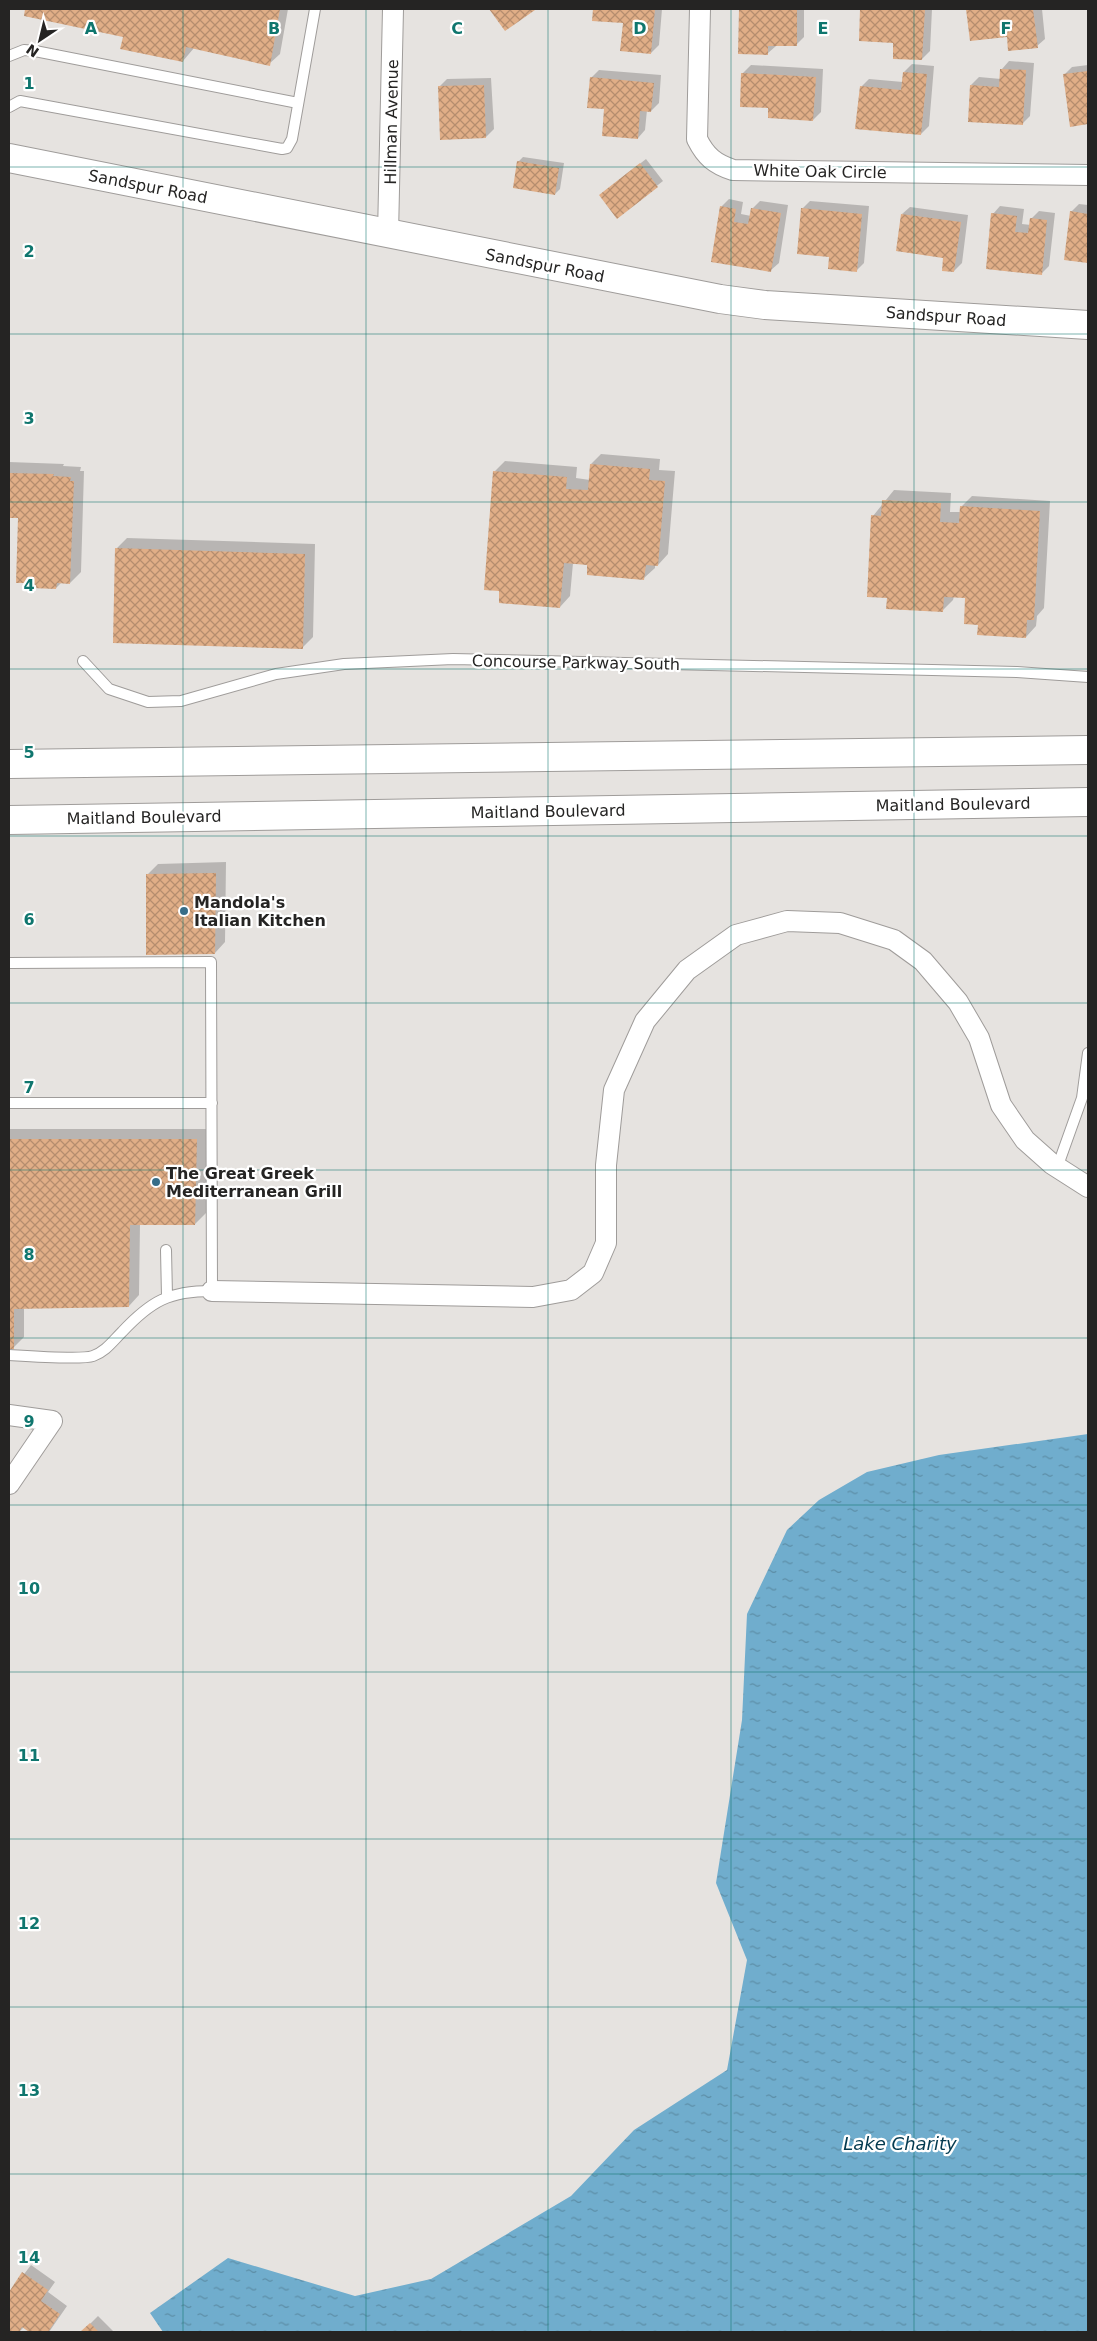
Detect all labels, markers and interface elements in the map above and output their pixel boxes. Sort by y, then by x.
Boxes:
north arrow [15,15,65,65]
text: A [85,19,98,38]
text: B [268,19,280,38]
text: C [451,19,463,38]
text: D [633,19,647,38]
text: E [818,19,828,38]
text: F [1001,19,1011,38]
text: N [23,41,42,61]
street label: Hillman Avenue [381,59,402,185]
text: 1 [23,74,35,93]
street label: White Oak Circle [753,161,887,182]
street label: Sandspur Road [87,166,209,207]
text: 2 [23,242,35,261]
street label: Sandspur Road [484,245,606,286]
street label: Sandspur Road [885,303,1007,330]
text: 3 [23,409,35,428]
text: 4 [23,576,35,595]
street label: Concourse Parkway South [472,651,680,674]
text: 5 [23,743,35,762]
street label: Maitland Boulevard [875,794,1031,815]
street label: Maitland Boulevard [470,801,626,822]
street label: Maitland Boulevard [66,807,222,828]
place label: Mandola's Italian Kitchen [194,893,326,930]
marker: Mandola's Italian Kitchen [178,905,190,917]
text: 6 [23,910,35,929]
text: 7 [23,1078,35,1097]
place label: The Great Greek Mediterranean Grill [166,1164,342,1201]
marker: The Great Greek Mediterranean Grill [150,1176,162,1188]
text: 8 [23,1245,35,1264]
text: 9 [23,1412,35,1431]
text: 10 [18,1579,40,1598]
text: 11 [18,1746,40,1765]
text: 12 [18,1914,40,1933]
text: 13 [18,2081,40,2100]
water label: Lake Charity [843,2133,957,2154]
text: 14 [18,2248,40,2267]

